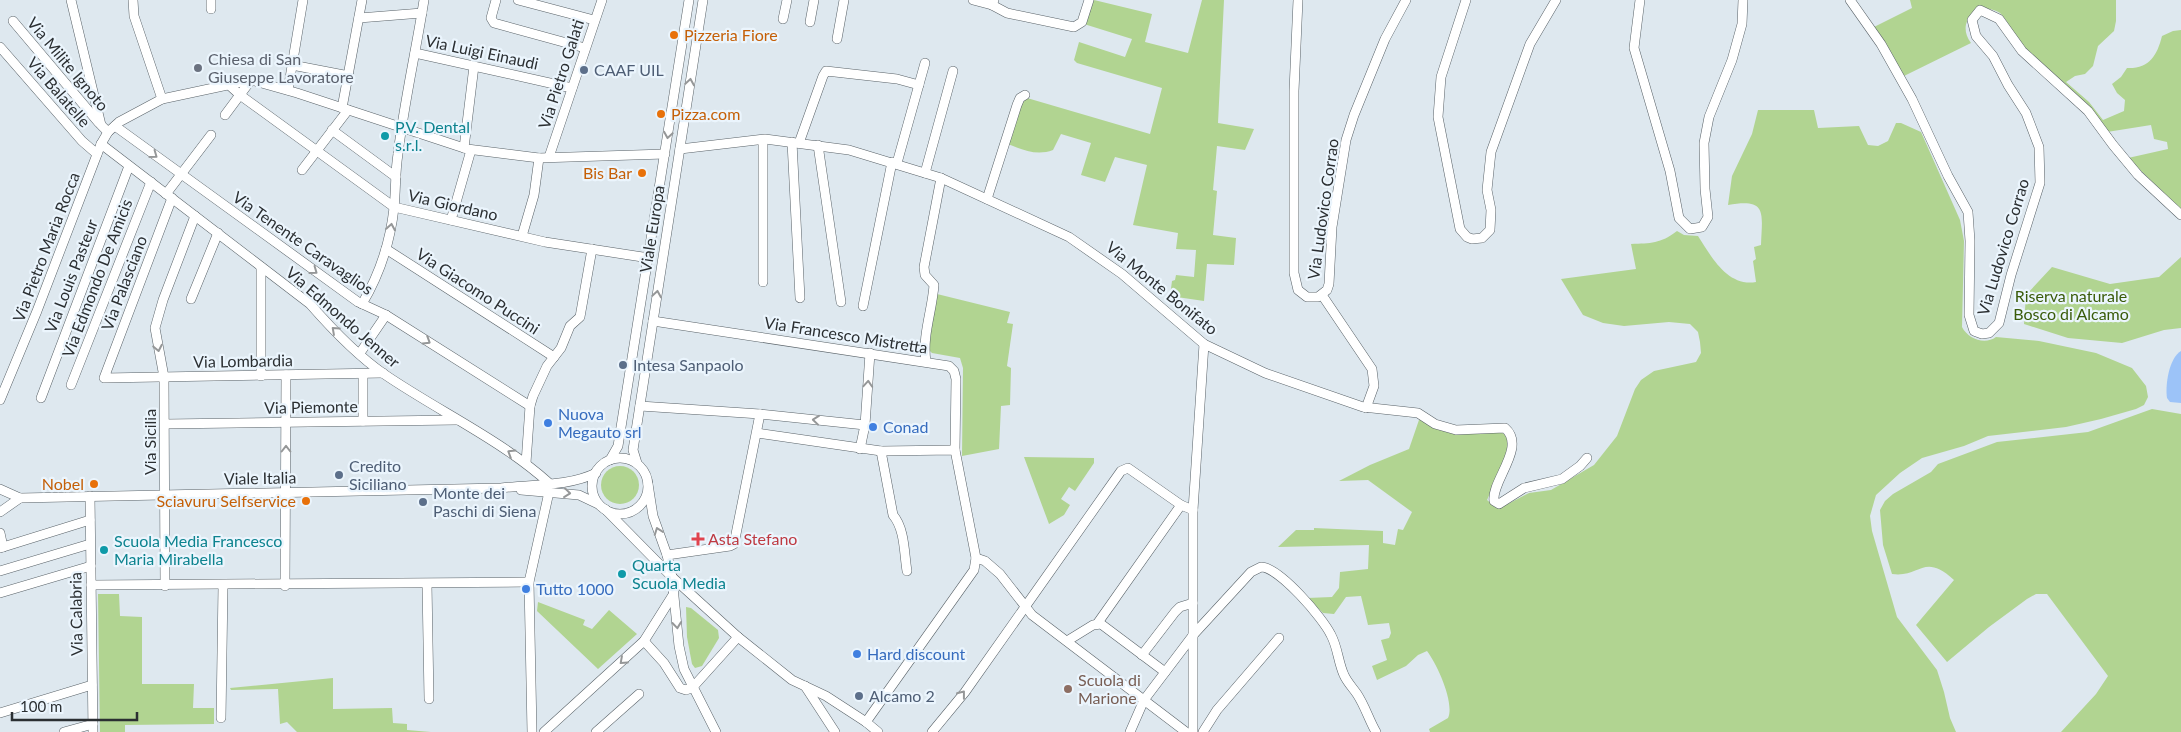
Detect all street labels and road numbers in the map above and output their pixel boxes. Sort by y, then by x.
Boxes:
street label: Via Milite Ignoto [24,13,113,114]
street label: Via Pietro Galati [534,17,587,131]
street label: Via Luigi Einaudi [424,30,540,73]
street label: Via Balatelle [24,53,95,131]
street label: Via Ludovico Corrao [1303,137,1342,281]
street label: Via Pietro Maria Rocca [8,169,83,324]
street label: Via Ludovico Corrao [1973,176,2032,318]
street label: Viale Europa [635,184,668,274]
street label: Via Giordano [406,185,500,224]
street label: Via Tenente Caravaglios [230,187,377,298]
street label: Via Edmondo De Amicis [58,196,136,360]
street label: Via Louis Pasteur [40,216,101,335]
street label: Via Palasciano [97,233,150,333]
street label: Via Monte Bonifato [1103,237,1222,338]
street label: Via Giacomo Puccini [413,244,544,338]
street label: Via Edmondo Jenner [283,262,404,371]
street label: Via Francesco Mistretta [763,312,929,357]
street label: Via Lombardia [193,350,293,371]
street label: Via Piemonte [264,396,358,417]
street label: Via Sicilia [140,409,159,475]
street label: Viale Italia [224,467,296,488]
street label: Via Calabria [65,572,86,656]

